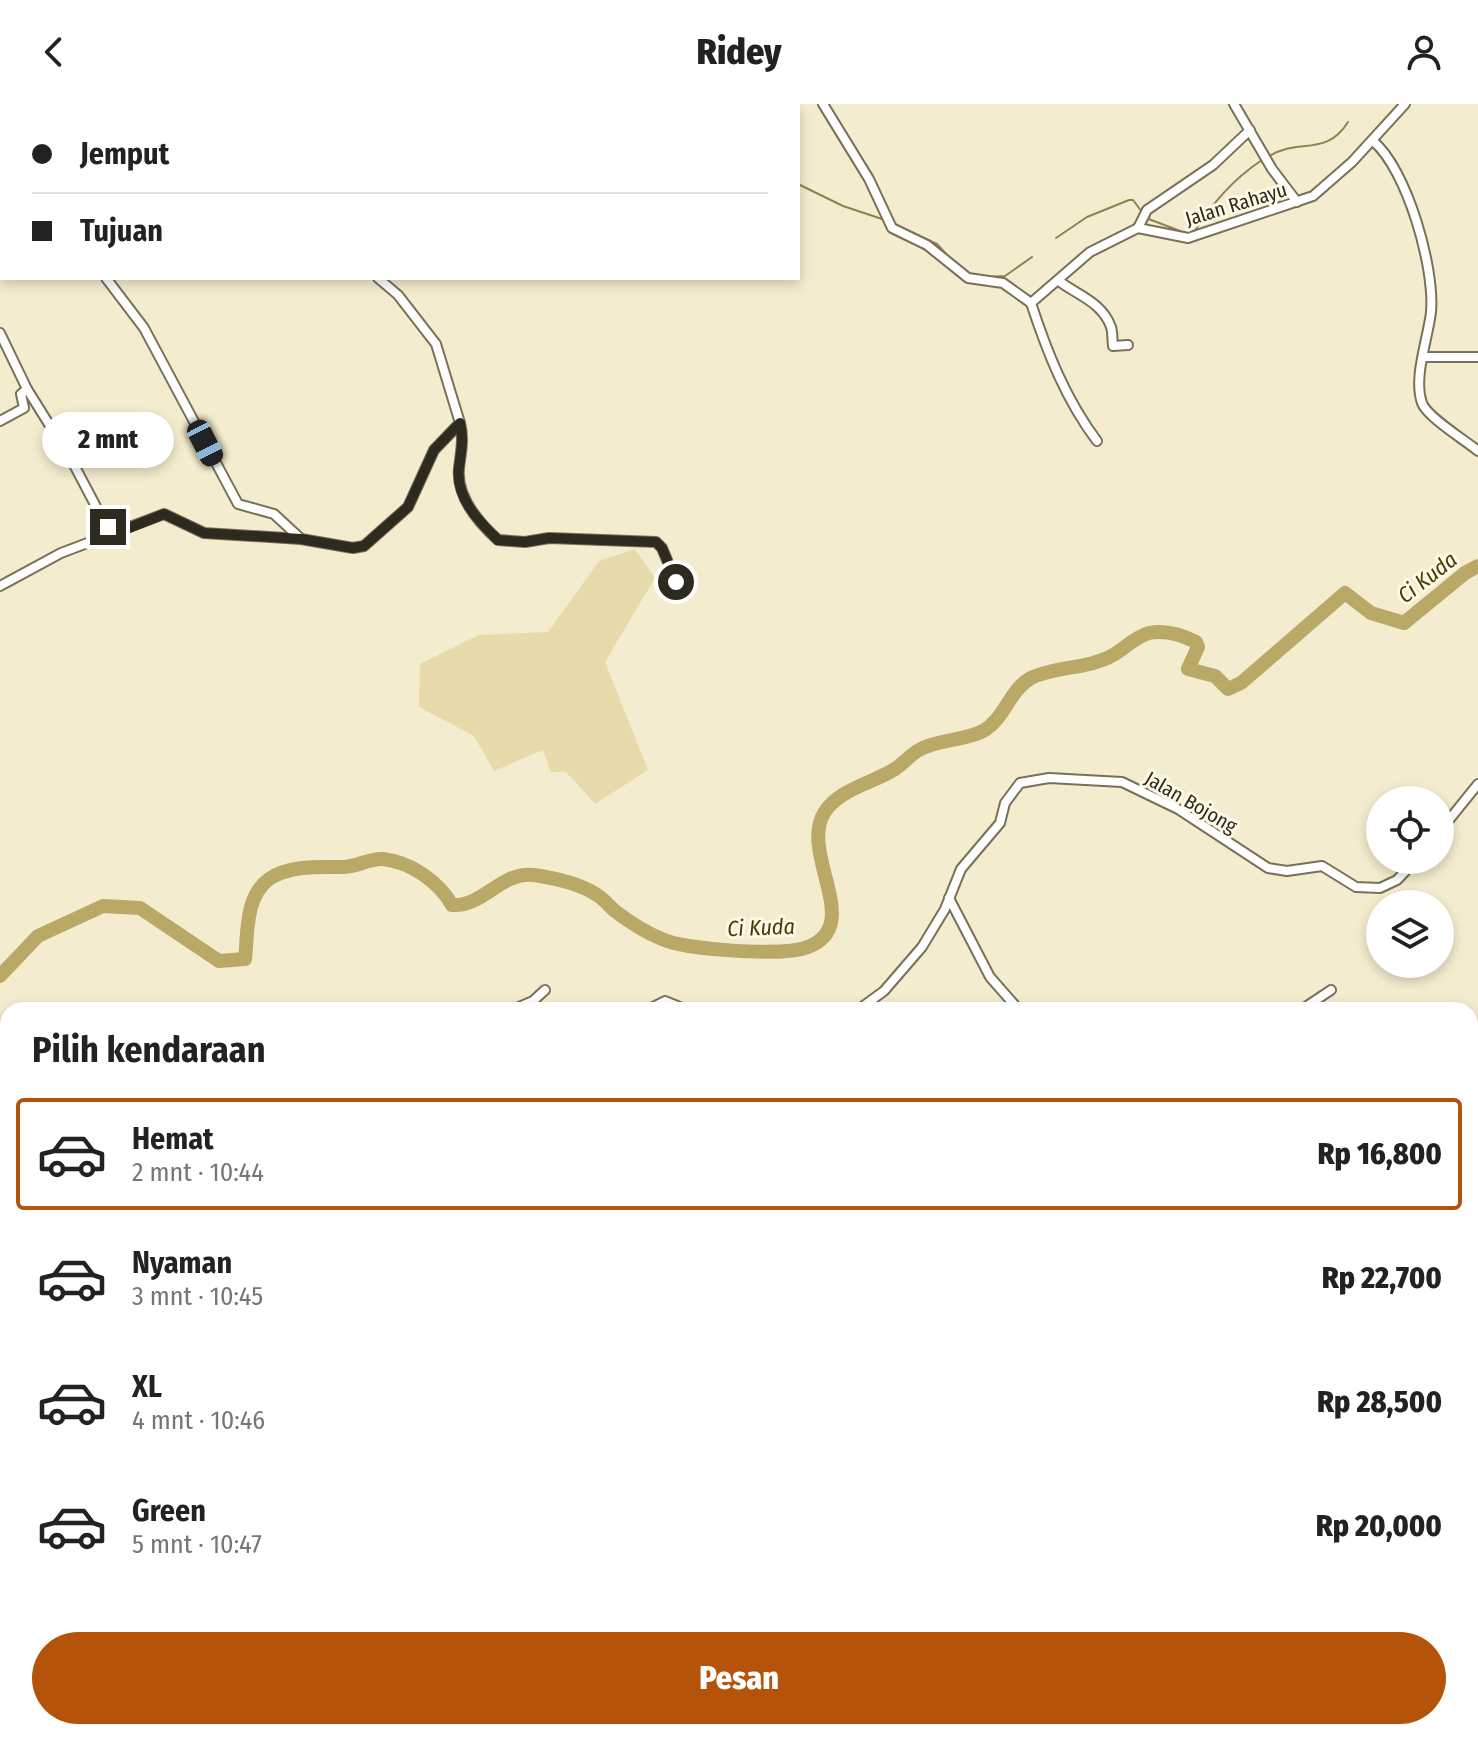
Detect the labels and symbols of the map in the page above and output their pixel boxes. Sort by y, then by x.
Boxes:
street label: Jalan Rahayu [1182,177,1290,231]
callout: 2 mnt [42,411,174,467]
car [183,416,227,470]
route end [90,509,126,545]
water label: Ci Kuda [1392,546,1462,609]
route start [658,564,694,600]
street label: Jalan Bojong [1141,766,1242,838]
water label: Ci Kuda [727,913,795,942]

